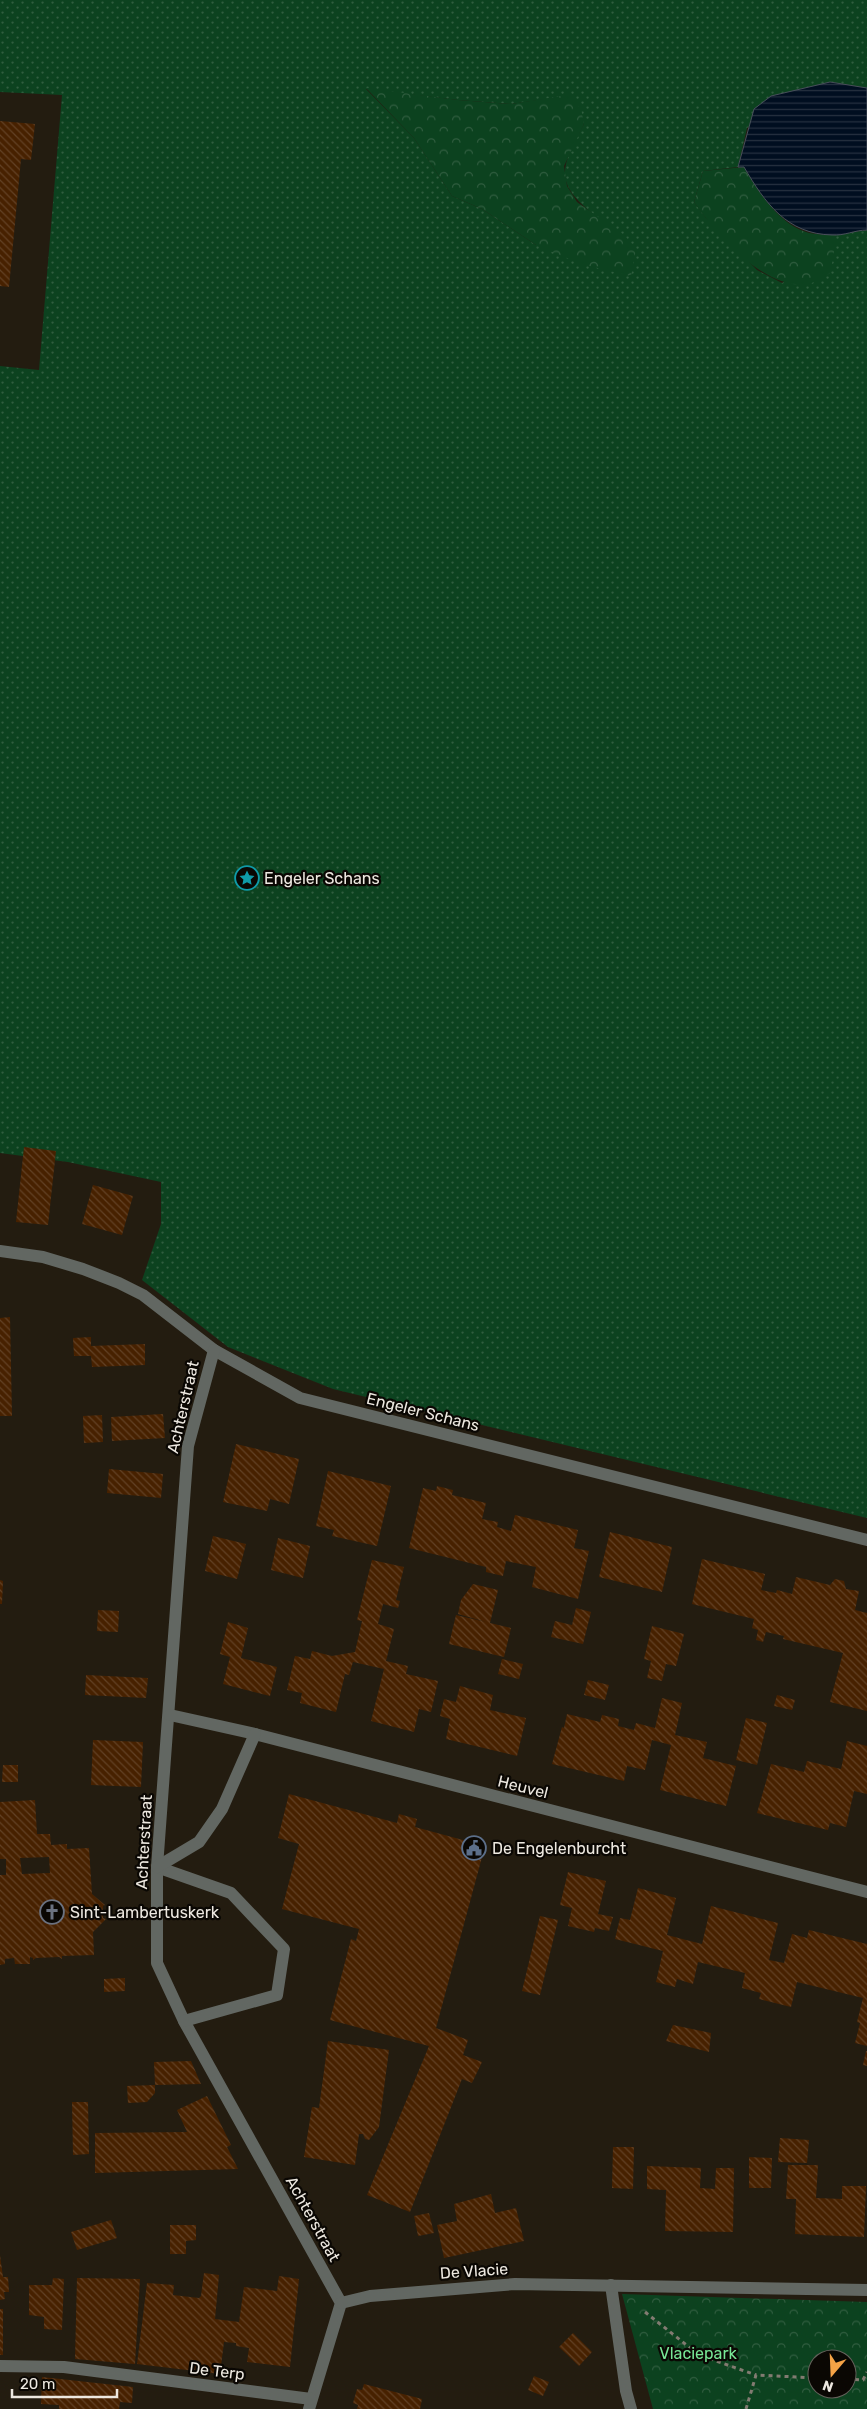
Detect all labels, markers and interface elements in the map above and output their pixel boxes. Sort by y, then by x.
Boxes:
place icon: Engeler Schans [234,865,260,891]
place label: Engeler Schans [264,869,380,888]
street label: Achterstraat [163,1359,203,1455]
street label: Engeler Schans [365,1389,481,1435]
street label: Heuvel [496,1772,550,1802]
street label: Achterstraat [132,1794,156,1890]
public building icon: De Engelenburcht [461,1835,487,1861]
place label: De Engelenburcht [492,1839,626,1858]
church icon: Sint-Lambertuskerk [39,1899,65,1925]
place label: Sint-Lambertuskerk [70,1903,220,1922]
street label: Achterstraat [282,2173,344,2265]
street label: De Vlacie [439,2259,509,2283]
park label: Vlaciepark [659,2344,738,2363]
north arrow [807,2349,857,2399]
street label: De Terp [188,2358,246,2384]
scale bar [12,2366,118,2398]
text: 20 m [20,2375,55,2393]
text: N [820,2376,835,2395]

